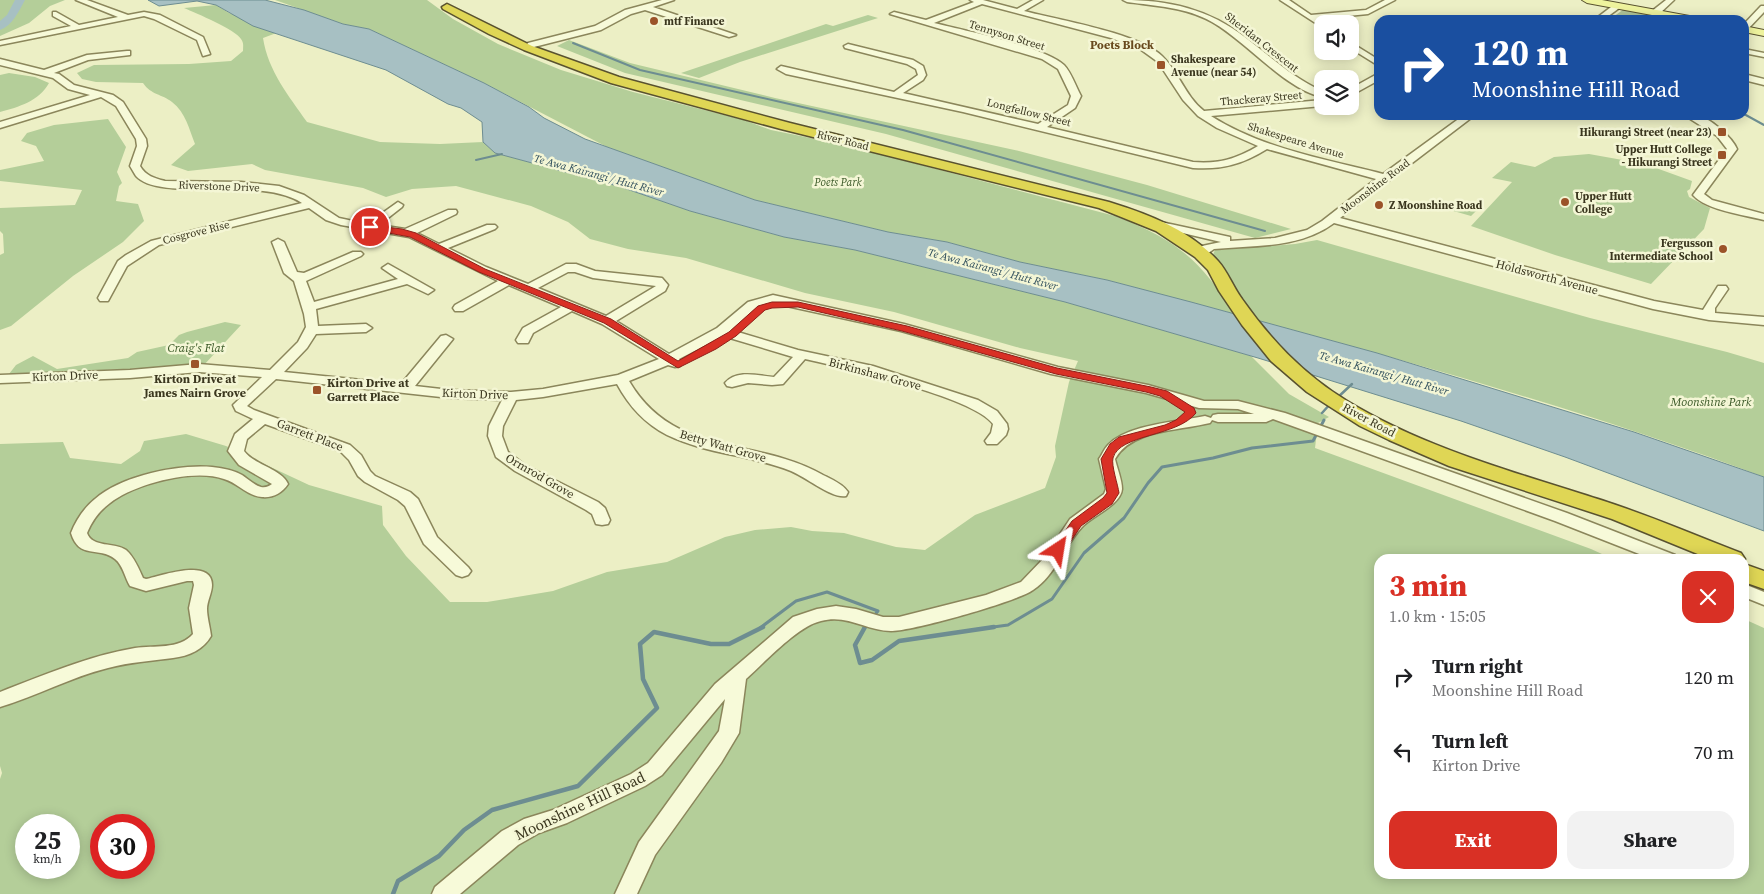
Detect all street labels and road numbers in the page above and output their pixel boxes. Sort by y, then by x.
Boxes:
street label: Sheridan Crescent [1222,9,1302,76]
street label: Tennyson Street [967,17,1047,54]
street label: Thackeray Street [1219,87,1303,110]
street label: Longfellow Street [985,95,1073,130]
street label: Shakespeare Avenue [1246,119,1346,162]
street label: River Road [815,127,871,154]
street label: Moonshine Road [1338,155,1413,217]
street label: Riverstone Drive [178,178,260,195]
street label: Cosgrove Rise [161,217,231,248]
street label: Holdsworth Avenue [1494,256,1600,298]
street label: Birkinshaw Grove [827,354,923,394]
street label: Kirton Drive [32,367,98,385]
street label: Kirton Drive [442,385,508,403]
street label: River Road [1340,399,1399,441]
street label: Garrett Place [275,415,345,455]
street label: Betty Watt Grove [678,426,768,466]
street label: Ormrod Grove [503,450,577,502]
street label: Moonshine Hill Road [511,766,649,845]

